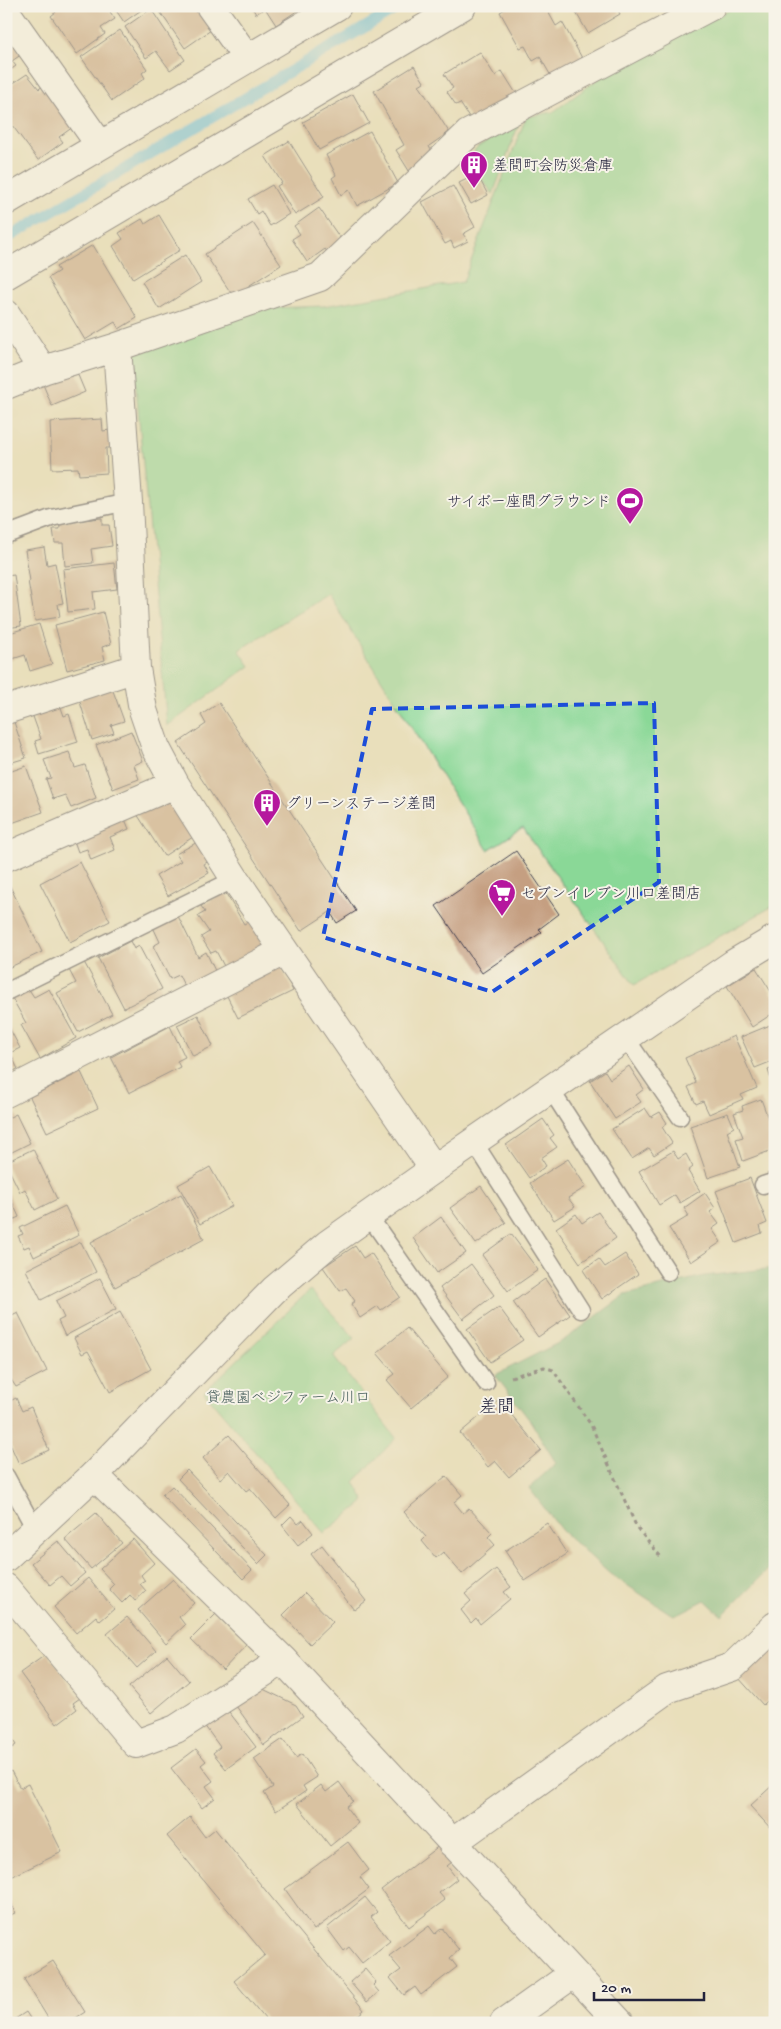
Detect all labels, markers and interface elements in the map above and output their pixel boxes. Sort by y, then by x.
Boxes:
building icon: 差間町会防災倉庫 [459,150,489,189]
place label: 差間町会防災倉庫 [493,157,613,176]
sports icon: サイボー座間グラウンド [615,486,645,525]
place label: サイボー座間グラウンド [447,493,611,512]
building icon: グリーンステージ差間 [252,788,282,827]
place label: グリーンステージ差間 [286,795,436,814]
supermarket icon: セブンイレブン川口差間店 [487,878,517,917]
place label: セブンイレブン川口差間店 [521,885,701,904]
park label: 貸農園ベジファーム川口 [206,1389,370,1408]
district label: 差間 [479,1397,515,1419]
scale bar [594,1969,704,2001]
text: 20 m [601,1980,631,1998]

